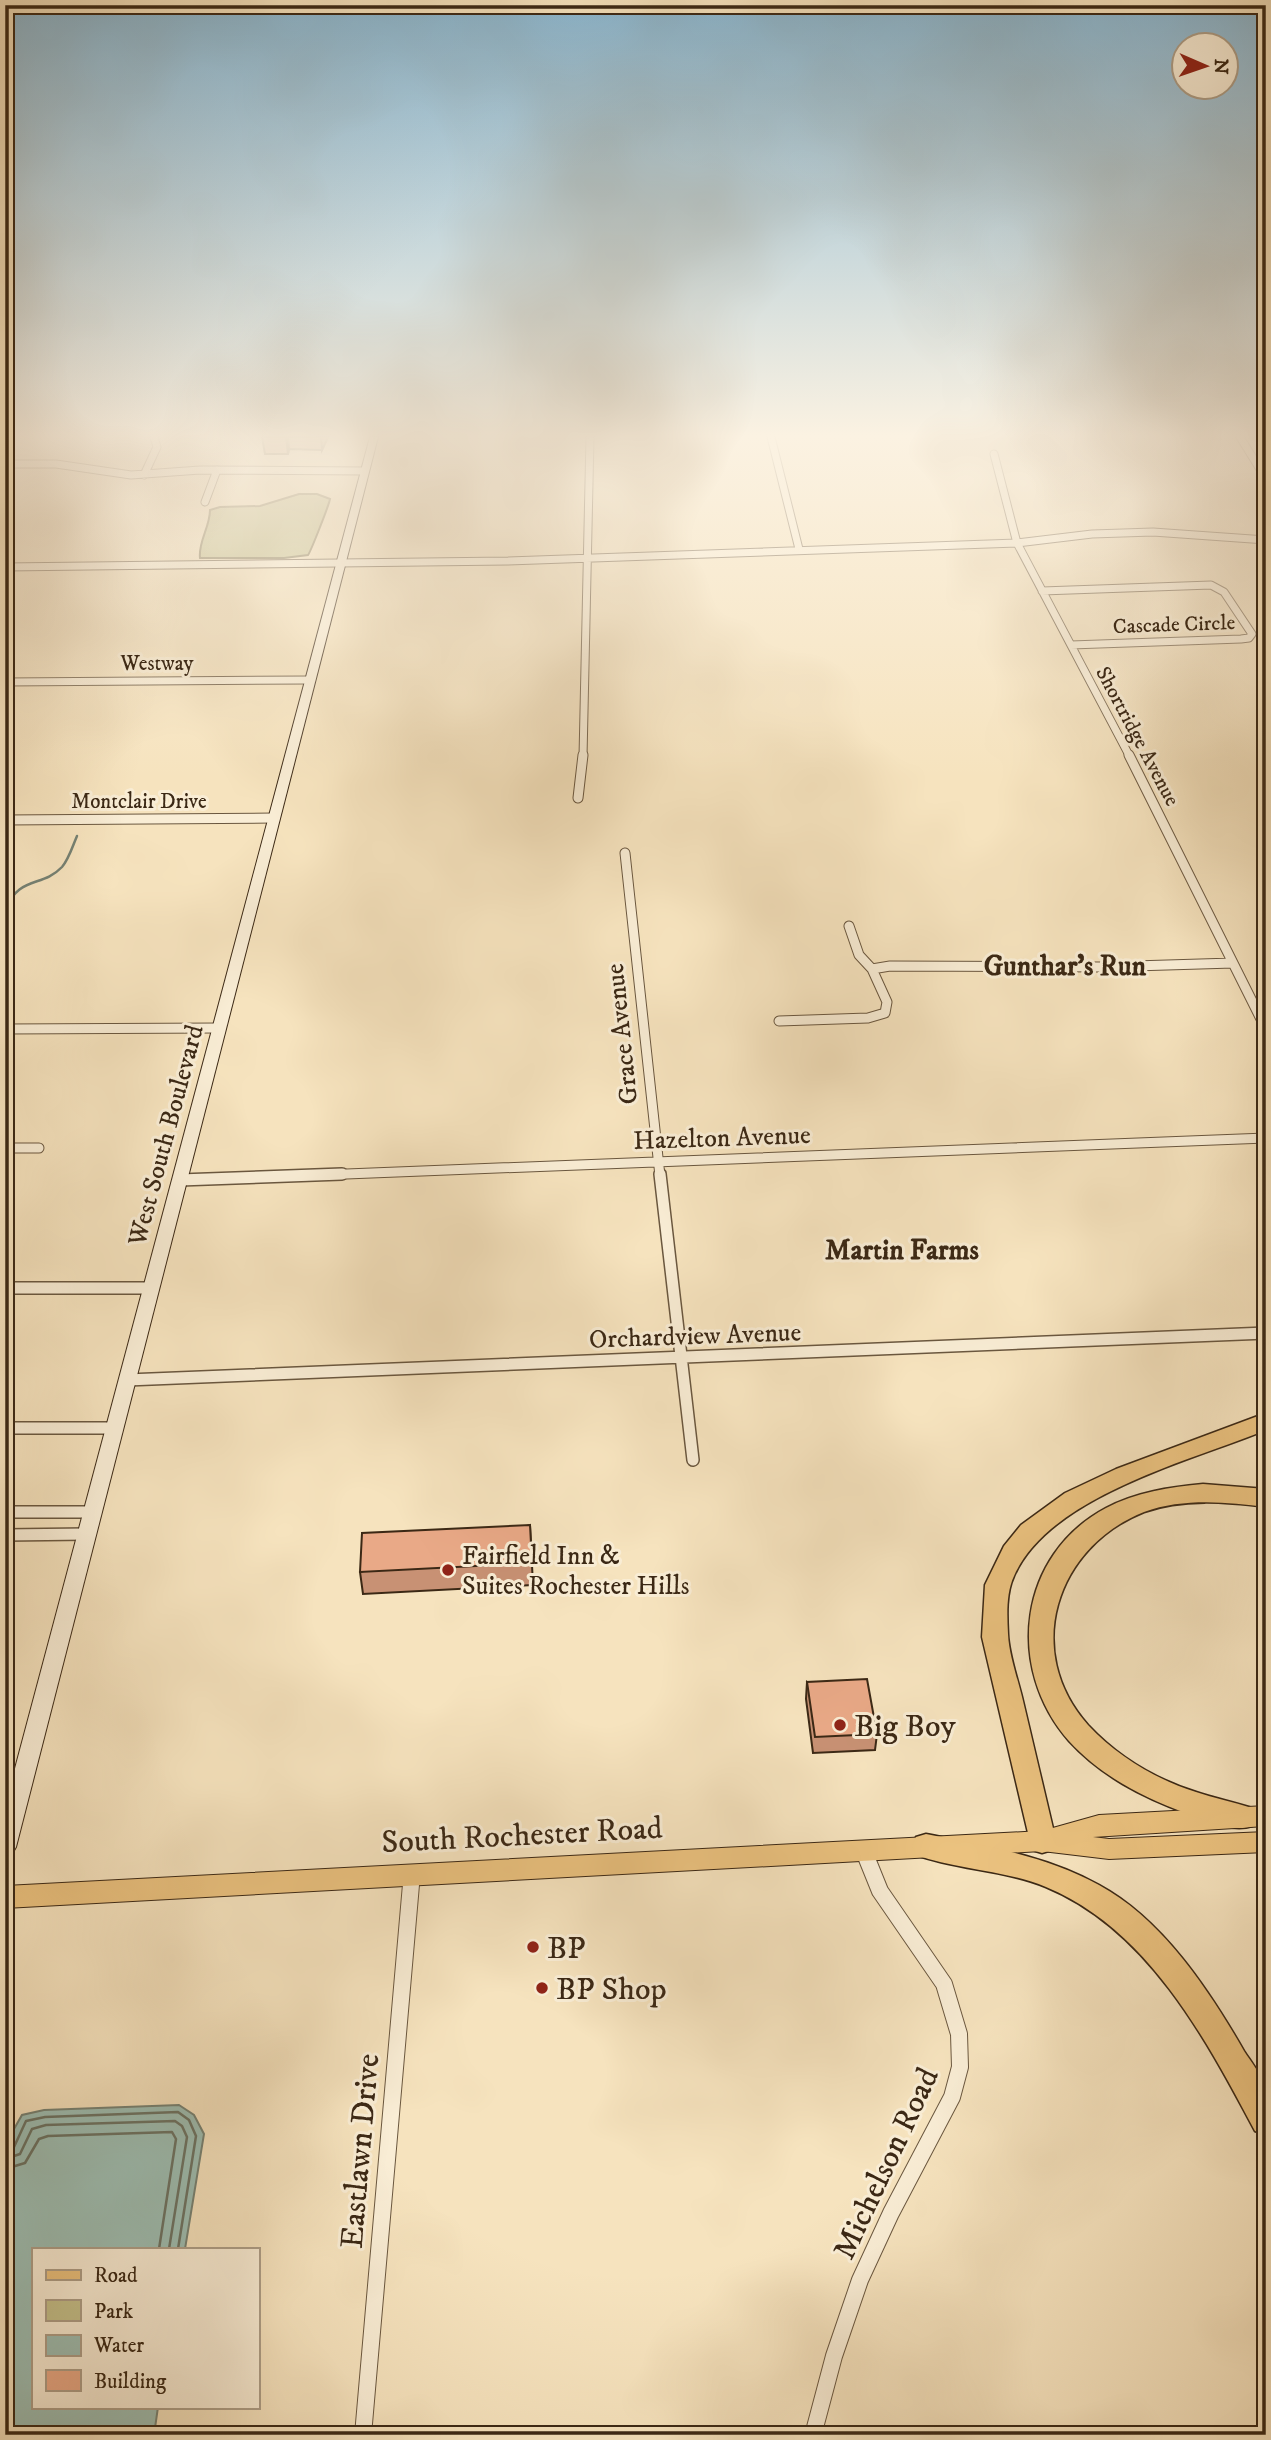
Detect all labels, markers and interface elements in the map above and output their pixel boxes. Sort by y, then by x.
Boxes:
north arrow [1170,32,1240,102]
text: N [1209,58,1232,75]
street label: Cascade Circle [1112,610,1236,640]
street label: Westway [120,651,194,677]
street label: Shortridge Avenue [1089,662,1185,811]
street label: Montclair Drive [71,789,207,815]
district label: Gunthar's Run [984,949,1147,984]
street label: Grace Avenue [599,962,646,1106]
street label: West South Boulevard [121,1021,212,1250]
street label: Hazelton Avenue [633,1119,811,1158]
district label: Martin Farms [825,1233,980,1268]
street label: Orchardview Avenue [588,1316,802,1357]
place label: Fairfield Inn & Suites Rochester Hills [462,1540,689,1603]
marker: Fairfield Inn & Suites Rochester Hills [440,1562,456,1578]
place label: Big Boy [854,1707,957,1747]
marker: Big Boy [832,1717,848,1733]
street label: South Rochester Road [381,1809,664,1863]
place label: BP [547,1929,586,1969]
marker: BP [525,1939,541,1955]
place label: BP Shop [556,1970,667,2010]
marker: BP Shop [534,1980,550,1996]
street label: Eastlawn Drive [333,2052,389,2250]
street label: Michelson Road [825,2062,949,2266]
legend [32,2248,259,2408]
text: Road [94,2263,138,2289]
text: Park [94,2299,134,2325]
text: Water [93,2333,144,2359]
text: Building [94,2369,167,2395]

